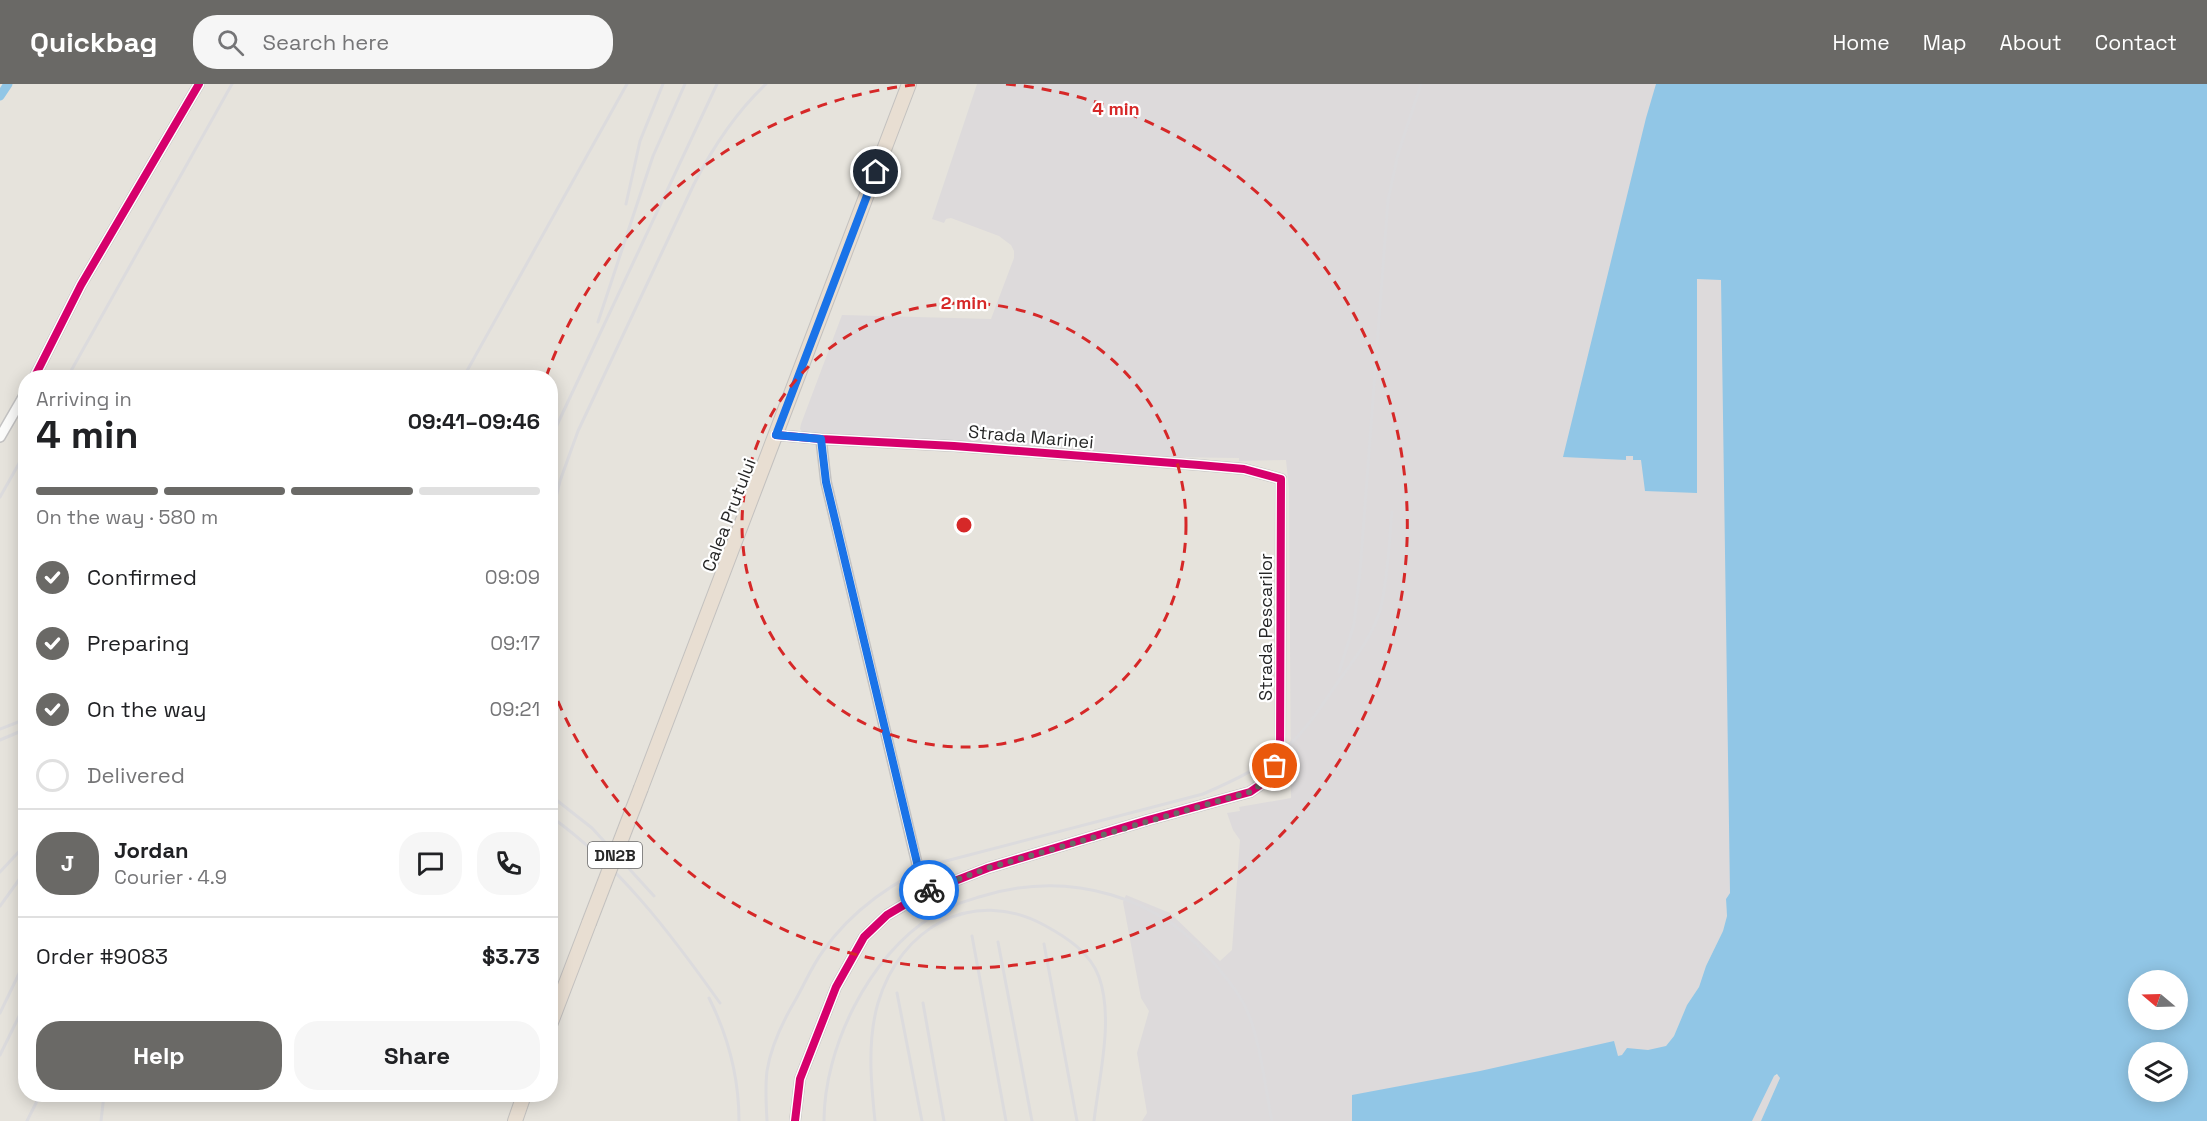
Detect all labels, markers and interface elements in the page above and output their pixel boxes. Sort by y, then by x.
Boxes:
search box [193,15,613,69]
text: Quickbag [30,24,157,60]
icon: search [214,26,247,59]
text: Search here [262,28,389,56]
text: Home [1832,29,1890,56]
text: Map [1923,29,1967,56]
text: About [2000,29,2062,56]
text: Contact [2095,29,2177,56]
text: 4 min [1092,97,1140,120]
pin [850,146,901,197]
icon: home [859,155,892,188]
text: 2 min [941,291,987,314]
text: Arriving in [36,386,132,412]
text: 09:41–09:46 [408,407,540,435]
text: 4 min [36,410,138,459]
street label: Strada Marinei [967,420,1095,453]
street label: Calea Prutului [696,455,761,575]
text: On the way · 580 m [36,504,218,530]
centre of rings [954,515,974,535]
street label: Strada Pescarilor [1254,553,1277,701]
icon: check [36,561,69,594]
text: Confirmed [87,563,197,591]
text: 09:09 [485,564,540,590]
icon: check [36,627,69,660]
text: Preparing [87,629,189,657]
text: 09:17 [490,630,540,656]
icon: check [36,693,69,726]
text: On the way [87,695,206,723]
text: 09:21 [489,696,540,722]
pin [1249,740,1300,791]
icon: bag [1258,749,1291,782]
text: Delivered [87,761,185,789]
button: chat [399,832,462,895]
button: phone [477,832,540,895]
text: Jordan [114,836,189,864]
road number: DN2B [588,842,642,868]
text: J [61,849,74,877]
courier [899,860,959,920]
text: Courier · 4.9 [114,864,227,890]
icon: bike [913,874,946,907]
text: Order #9083 [36,942,168,970]
text: $3.73 [482,942,540,970]
north arrow [2128,970,2188,1030]
map controls [2128,970,2188,1102]
button: Help [36,1021,282,1090]
button: Share [294,1021,540,1090]
button: layers [2128,1042,2188,1102]

